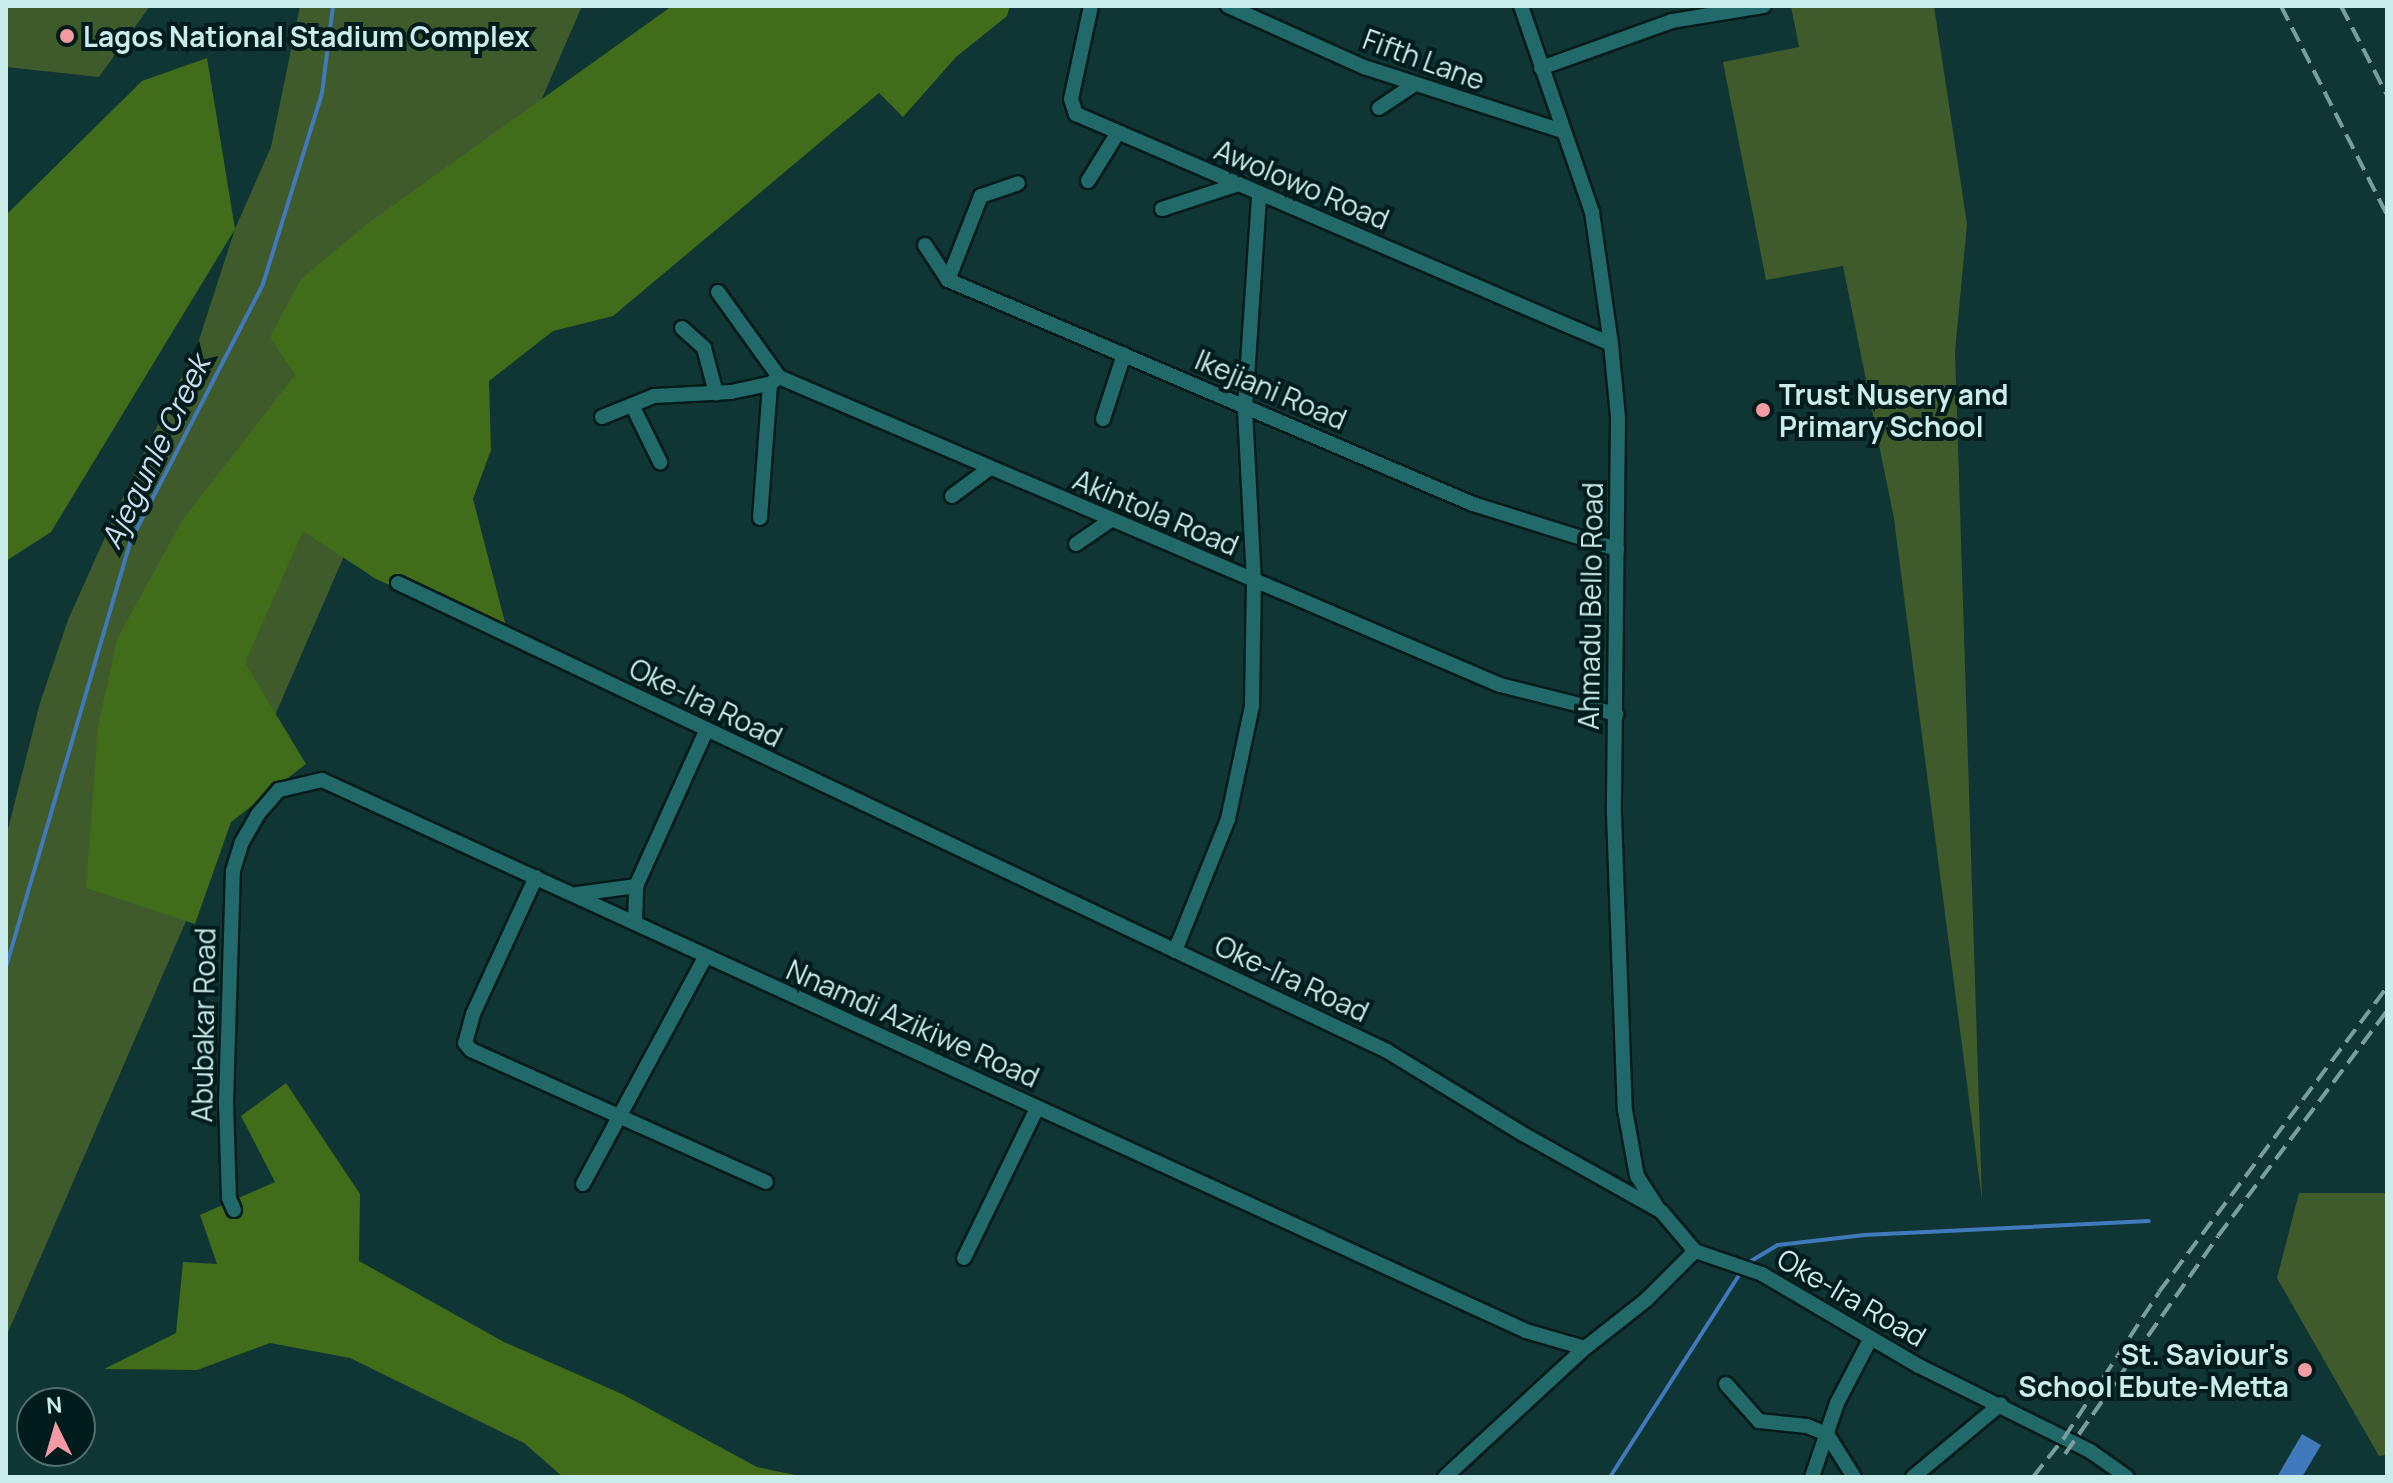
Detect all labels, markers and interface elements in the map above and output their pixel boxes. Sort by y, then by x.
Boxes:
place label: Lagos National Stadium Complex [83,19,530,53]
street label: Fifth Lane [1359,22,1489,96]
marker: Lagos National Stadium Complex [58,27,76,45]
street label: Awolowo Road [1210,132,1394,236]
street label: Ikejiani Road [1190,342,1352,436]
water label: Ajegunle Creek [93,350,217,554]
place label: Trust Nusery and Primary School [1779,377,2008,443]
marker: Trust Nusery and Primary School [1754,401,1772,419]
street label: Akintola Road [1068,462,1244,562]
street label: Ahmadu Bello Road [1571,482,1609,730]
street label: Oke-Ira Road [624,651,788,753]
street label: Abubakar Road [185,927,221,1123]
street label: Oke-Ira Road [1210,928,1374,1028]
street label: Nnamdi Azikiwe Road [782,952,1044,1094]
street label: Oke-Ira Road [1772,1241,1932,1353]
place label: St. Saviour's School Ebute-Metta [2018,1337,2289,1403]
marker: St. Saviour's School Ebute-Metta [2296,1361,2314,1379]
north arrow [16,1387,96,1467]
text: N [45,1389,63,1421]

